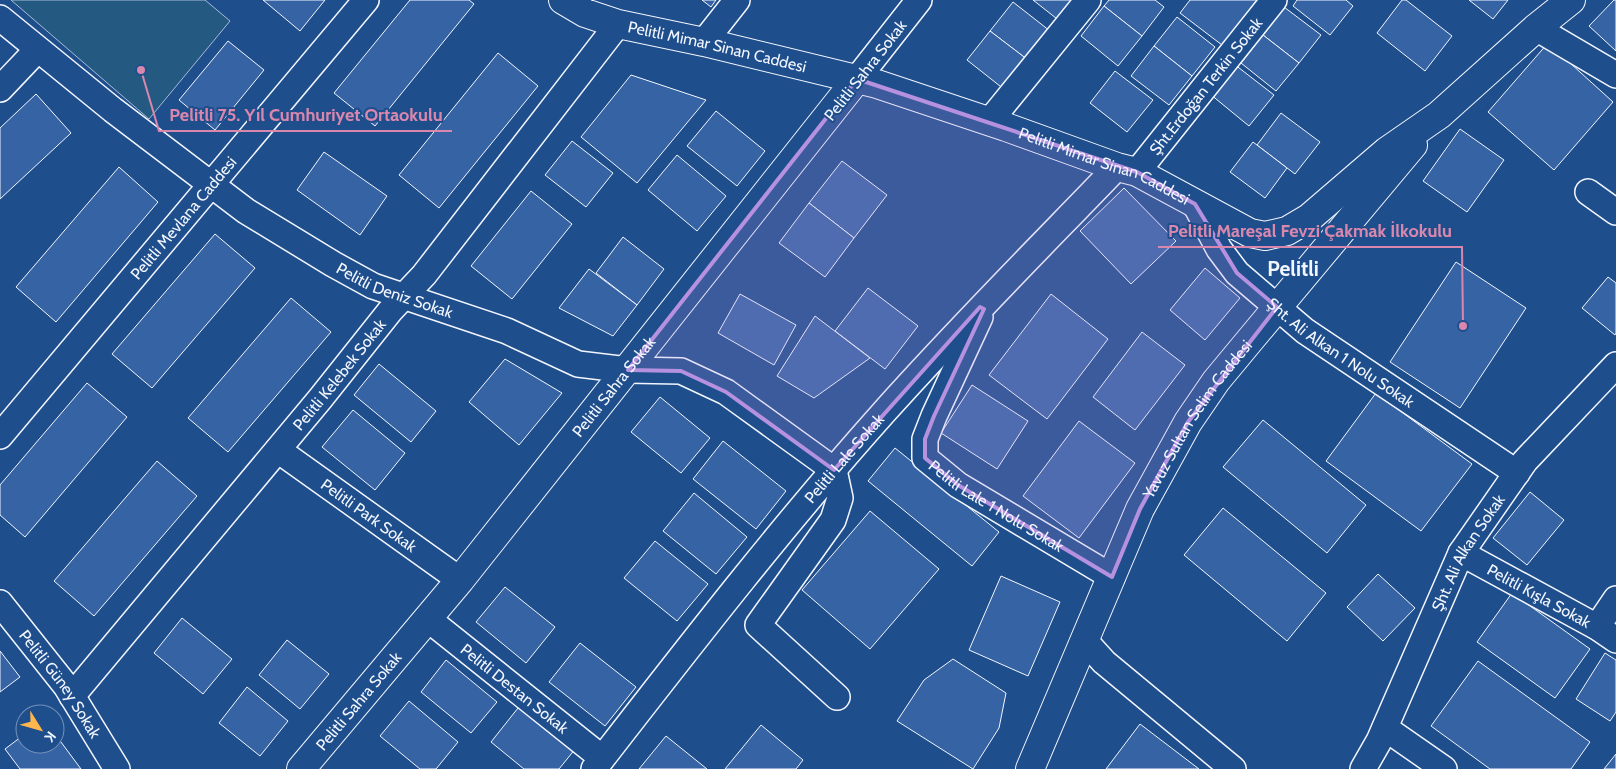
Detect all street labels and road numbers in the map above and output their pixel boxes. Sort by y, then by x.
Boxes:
street label: Şht.Erdoğan Terkin Sokak [1146,13,1267,159]
street label: Pelitli Sahra Sokak [820,16,911,124]
street label: Pelitli Mimar Sinan Caddesi [626,17,808,77]
street label: Pelitli Mimar Sinan Caddesi [1016,123,1193,209]
street label: Pelitli Mevlana Caddesi [127,153,241,283]
street label: Pelitli Deniz Sokak [333,259,456,322]
street label: Şht. Ali Alkan 1 Nolu Sokak [1263,294,1419,412]
street label: Pelitli Kelebek Sokak [289,315,390,434]
street label: Pelitli Sahra Sokak [568,332,660,441]
street label: Yavuz Sultan Selim Caddesi [1138,336,1256,503]
street label: Pelitli Lale Sokak [801,409,889,507]
street label: Pelitli Lale 1 Nolu Sokak [925,456,1068,556]
street label: Pelitli Park Sokak [317,475,421,557]
street label: Şht. Ali Alkan Sokak [1428,490,1509,614]
street label: Pelitli Kışla Sokak [1484,560,1595,632]
street label: Pelitli Güney Sokak [15,626,105,742]
street label: Pelitli Destan Sokak [457,640,573,738]
street label: Pelitli Sahra Sokak [312,648,406,754]

